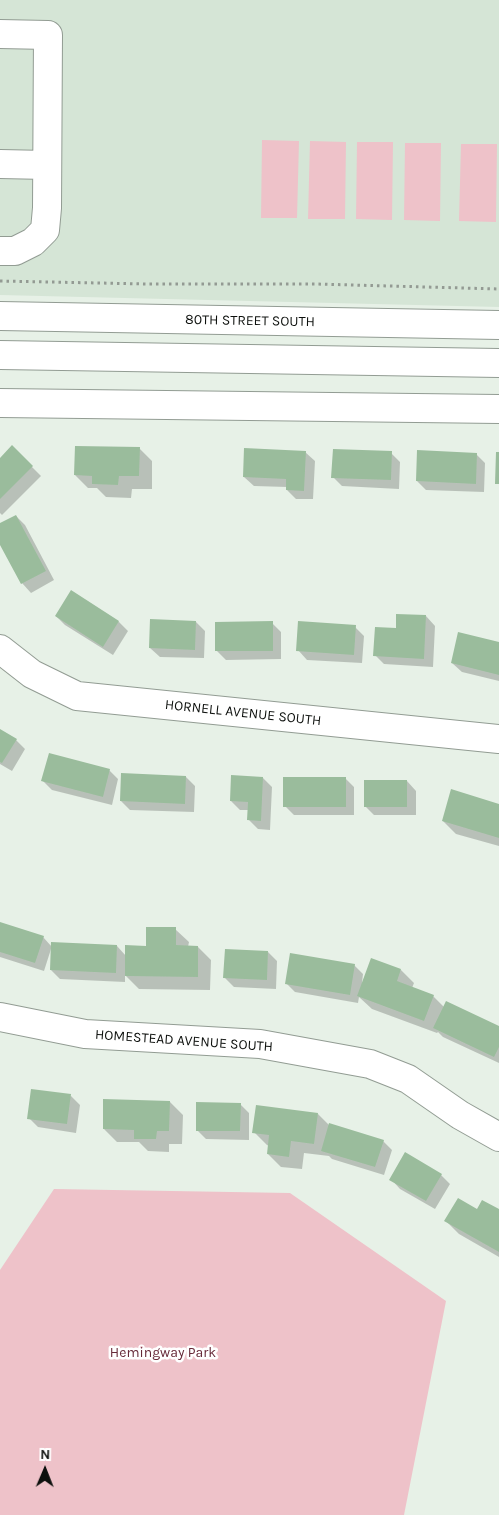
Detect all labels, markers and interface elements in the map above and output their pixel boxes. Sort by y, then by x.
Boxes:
street label: 80TH STREET SOUTH [185,311,315,331]
street label: HORNELL AVENUE SOUTH [164,696,322,730]
street label: HOMESTEAD AVENUE SOUTH [94,1026,274,1056]
park label: Hemingway Park [110,1345,216,1361]
north arrow [20,1445,70,1495]
text: N [40,1446,50,1463]

